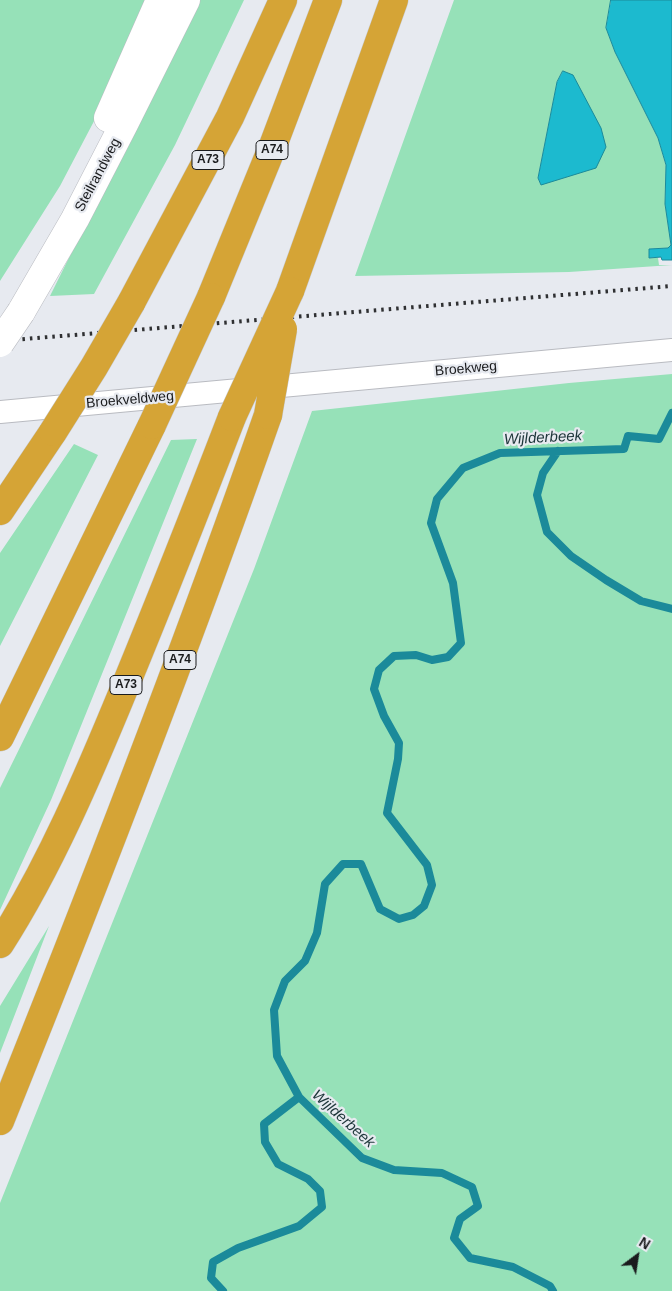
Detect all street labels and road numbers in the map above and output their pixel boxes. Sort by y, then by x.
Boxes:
street label: Steilrandweg [72,135,124,215]
road number: A74 [256,140,288,160]
road number: A73 [192,150,224,170]
street label: Broekweg [434,358,498,380]
street label: Broekveldweg [85,388,175,412]
road number: A74 [164,650,196,670]
road number: A73 [110,676,142,694]

